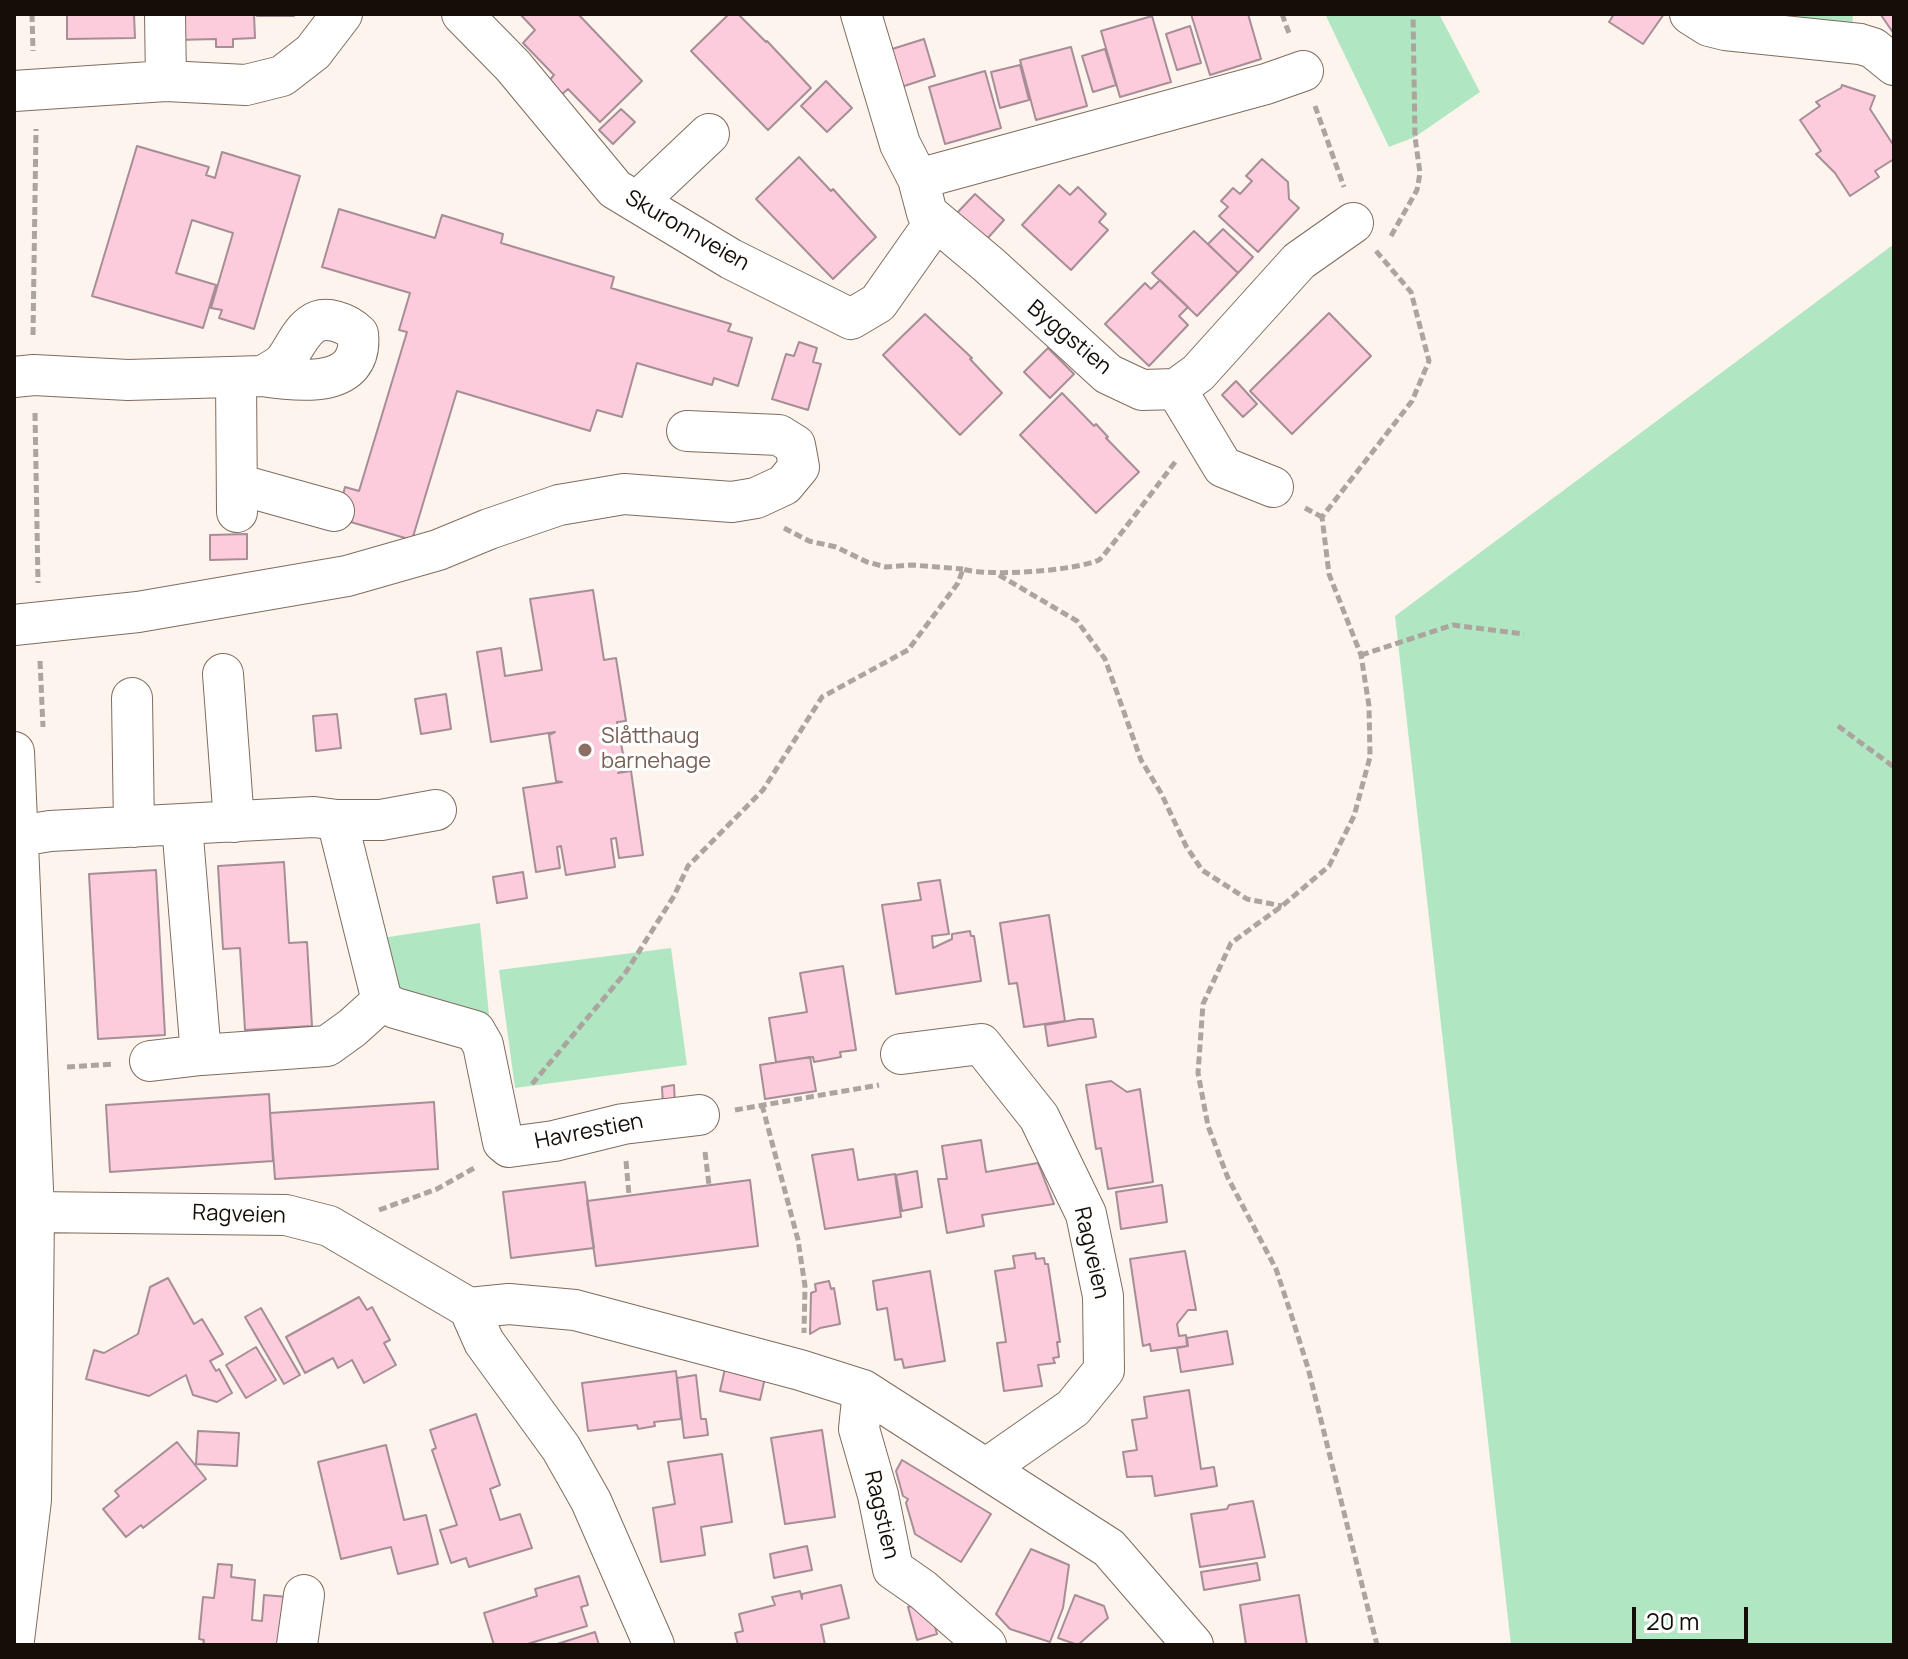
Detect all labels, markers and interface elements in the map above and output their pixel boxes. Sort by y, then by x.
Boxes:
street label: Skuronnveien [620,185,754,277]
street label: Byggstien [1021,295,1117,381]
place label: Slåtthaug barnehage [601,724,711,776]
marker: Slåtthaug barnehage [576,741,594,759]
street label: Havrestien [533,1109,645,1155]
street label: Ragveien [192,1200,286,1230]
street label: Ragveien [1068,1205,1114,1301]
street label: Ragstien [858,1468,904,1562]
scale bar [1636,1591,1752,1641]
text: 20 m [1646,1604,1699,1637]

